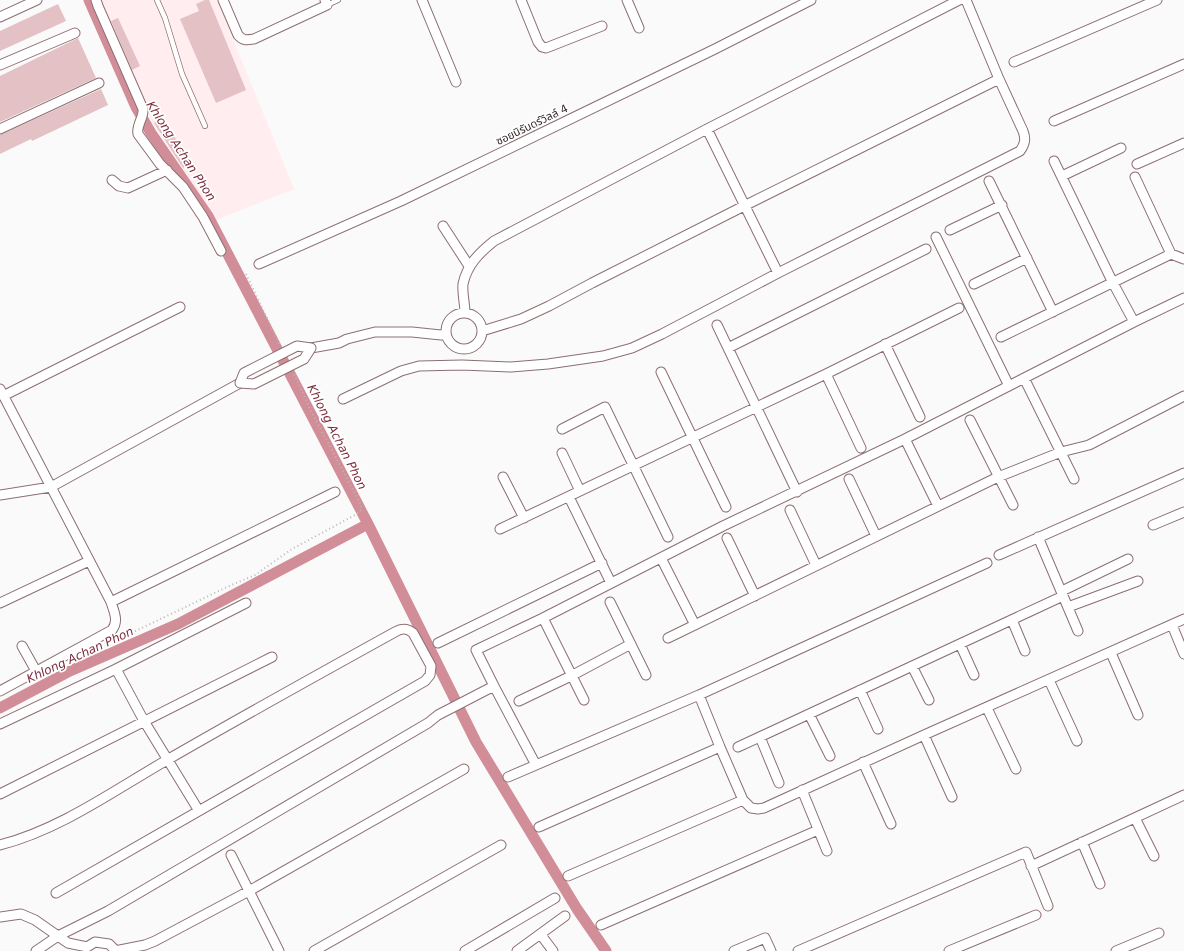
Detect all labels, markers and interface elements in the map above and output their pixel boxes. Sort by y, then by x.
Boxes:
water label: Khlong Achan Phon [143,98,219,204]
street label: ซอยนิรันดร์วิลล์ 4 [494,102,570,148]
water label: Khlong Achan Phon [304,382,370,492]
water label: Khlong Achan Phon [24,624,136,686]

